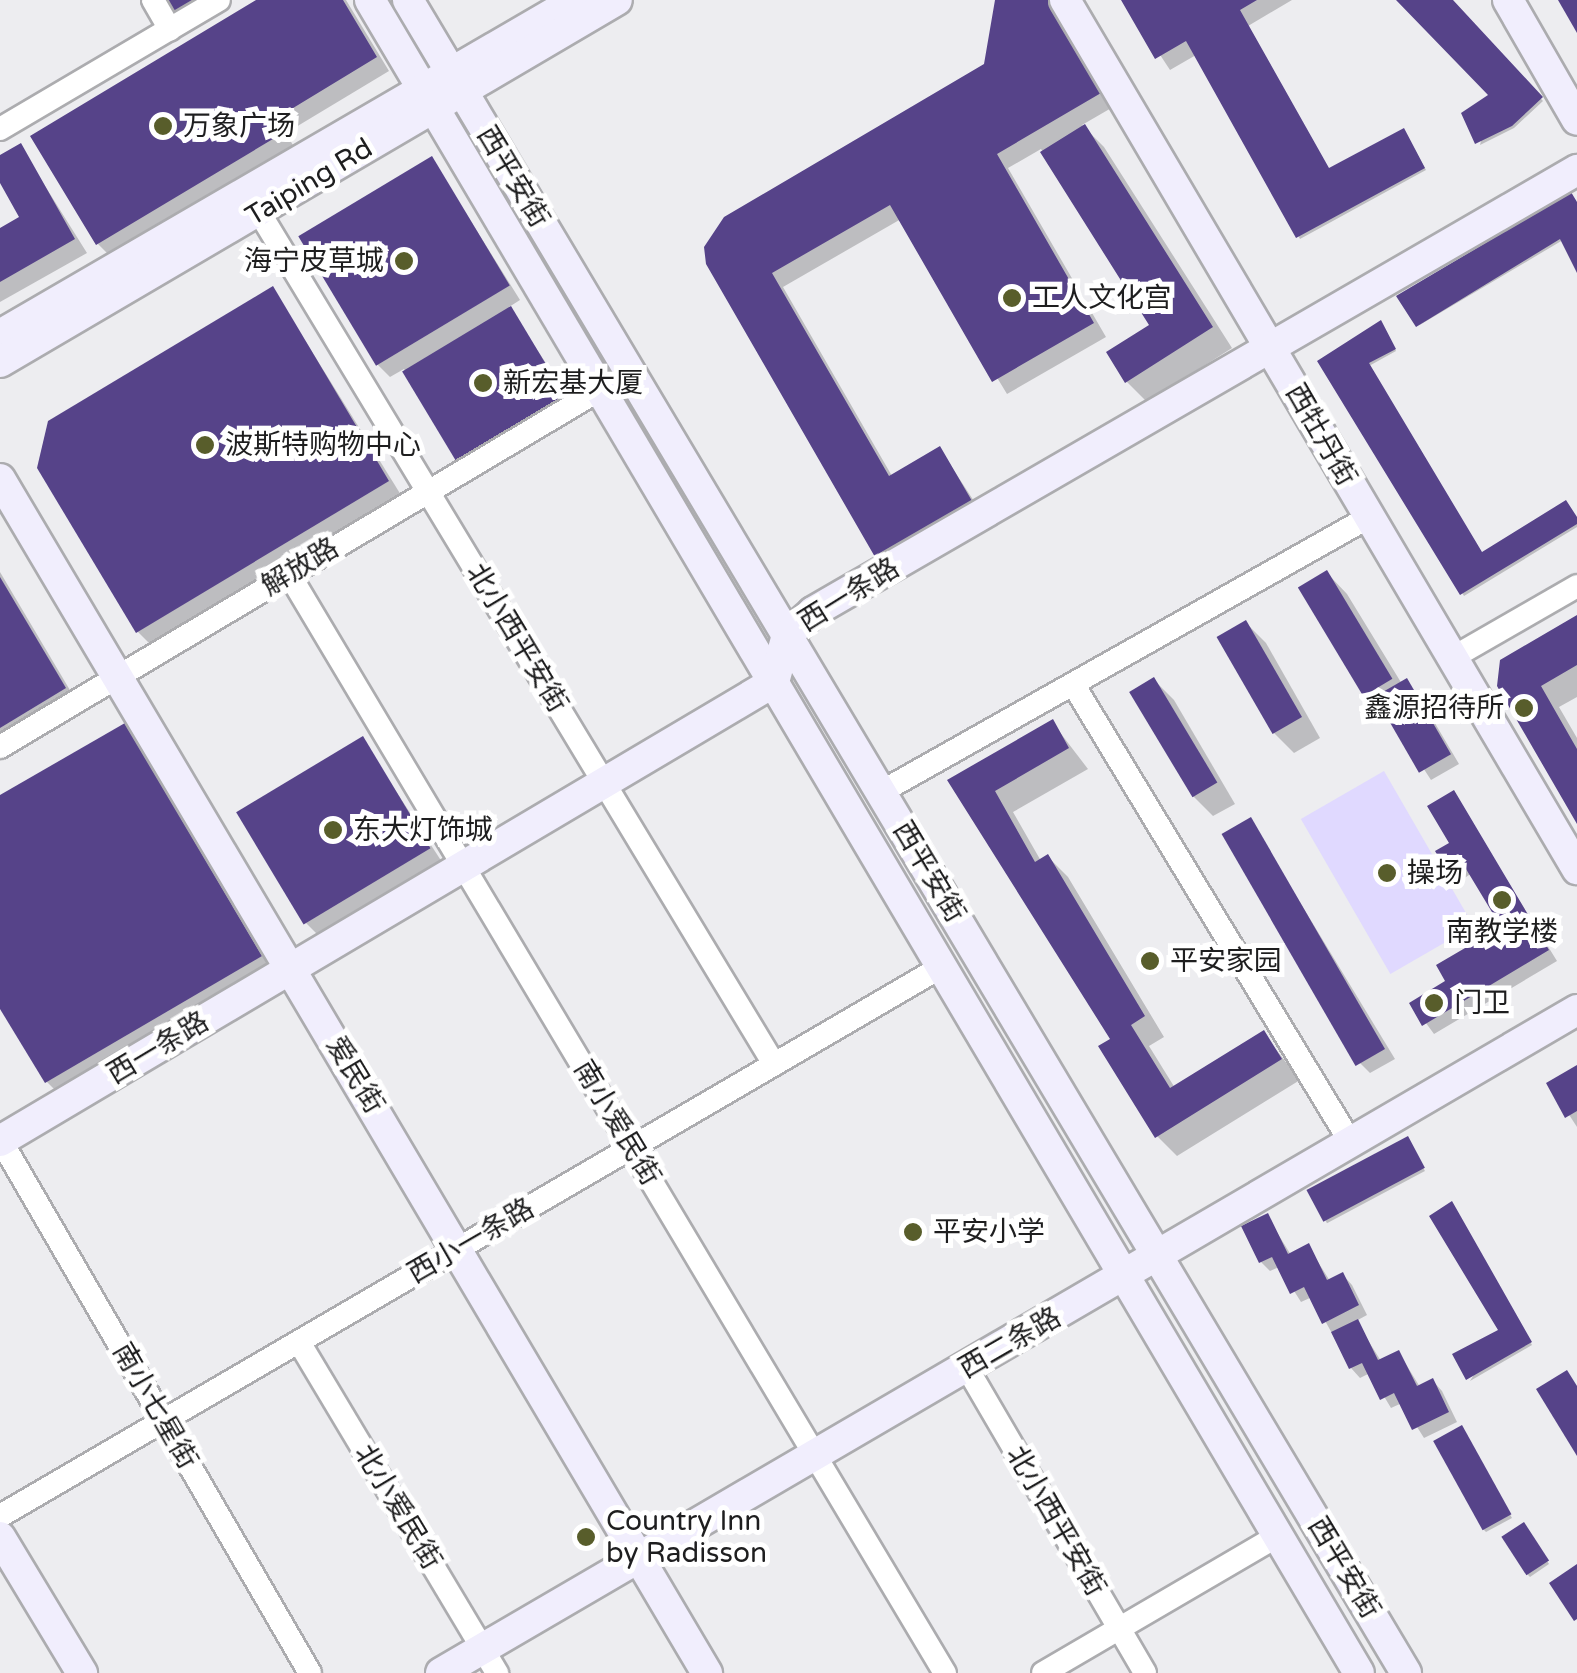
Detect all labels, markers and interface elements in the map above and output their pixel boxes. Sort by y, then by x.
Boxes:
place label: 万象广场 [183,109,295,143]
marker: 万象广场 [152,115,174,137]
street label: 西平安街 [470,120,556,234]
street label: Taiping Rd [240,131,378,233]
place label: 海宁皮草城 [244,244,384,278]
marker: 海宁皮草城 [393,250,415,272]
place label: 工人文化宫 [1032,281,1172,315]
marker: 工人文化宫 [1001,287,1023,309]
place label: 新宏基大厦 [503,366,643,400]
marker: 新宏基大厦 [472,372,494,394]
street label: 西牡丹街 [1278,378,1364,492]
place label: 波斯特购物中心 [225,428,421,462]
marker: 波斯特购物中心 [194,434,216,456]
street label: 解放路 [255,531,345,603]
street label: 西一条路 [793,551,905,639]
street label: 北小西平安街 [459,557,575,719]
place label: 鑫源招待所 [1364,691,1504,725]
marker: 鑫源招待所 [1513,697,1535,719]
place label: 东大灯饰城 [353,813,493,847]
street label: 西平安街 [886,815,972,929]
marker: 东大灯饰城 [322,819,344,841]
place label: 操场 [1407,856,1463,890]
marker: 操场 [1376,862,1398,884]
marker: 南教学楼 [1491,889,1513,911]
place label: 南教学楼 [1446,915,1558,949]
place label: 平安家园 [1170,944,1282,978]
marker: 平安家园 [1139,950,1161,972]
place label: 门卫 [1454,986,1510,1020]
marker: 门卫 [1423,992,1445,1014]
street label: 西一条路 [101,1005,215,1091]
street label: 爱民街 [319,1030,391,1120]
street label: 南小爱民街 [567,1054,667,1192]
street label: 西小一条路 [402,1191,540,1291]
place label: 平安小学 [933,1215,1045,1249]
marker: 平安小学 [902,1221,924,1243]
street label: 西二条路 [953,1300,1067,1386]
street label: 南小七星街 [105,1337,205,1475]
street label: 北小爱民街 [348,1438,448,1576]
street label: 北小西平安街 [999,1440,1113,1602]
place label: Country Inn by Radisson [606,1504,767,1570]
street label: 西平安街 [1301,1511,1387,1625]
marker: Country Inn by Radisson [575,1526,597,1548]

